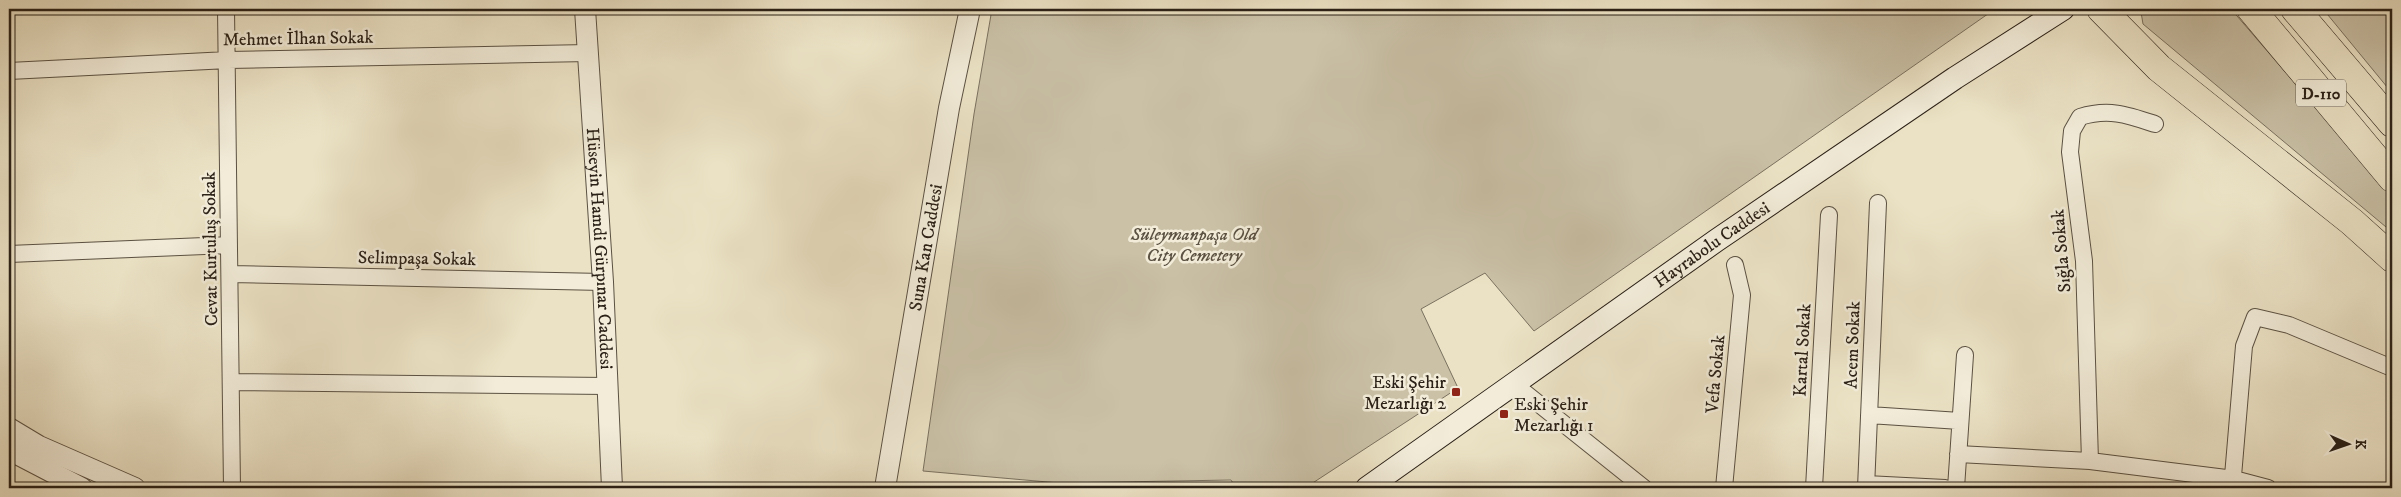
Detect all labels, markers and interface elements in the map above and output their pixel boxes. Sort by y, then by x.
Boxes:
street label: Mehmet İlhan Sokak [223,26,373,51]
road number: D-110 [2296,80,2346,106]
street label: Hüseyin Hamdi Gürpınar Caddesi [581,127,617,370]
street label: Cevat Kurtuluş Sokak [199,171,223,326]
street label: Suna Kan Caddesi [905,182,948,313]
street label: Hayrabolu Caddesi [1650,197,1774,293]
street label: Sığla Sokak [2047,208,2077,293]
park label: Süleymanpaşa Old City Cemetery [1130,224,1260,267]
street label: Selimpaşa Sokak [358,247,476,271]
street label: Acem Sokak [1840,301,1866,389]
street label: Kartal Sokak [1790,303,1816,397]
street label: Vefa Sokak [1702,334,1730,415]
place label: Eski Şehir Mezarlığı 2 [1364,372,1446,415]
marker: Eski Şehir Mezarlığı 2 [1450,386,1462,398]
place label: Eski Şehir Mezarlığı 1 [1514,394,1594,437]
marker: Eski Şehir Mezarlığı 1 [1498,408,1510,420]
north arrow [2324,420,2374,470]
text: K [2351,439,2369,451]

